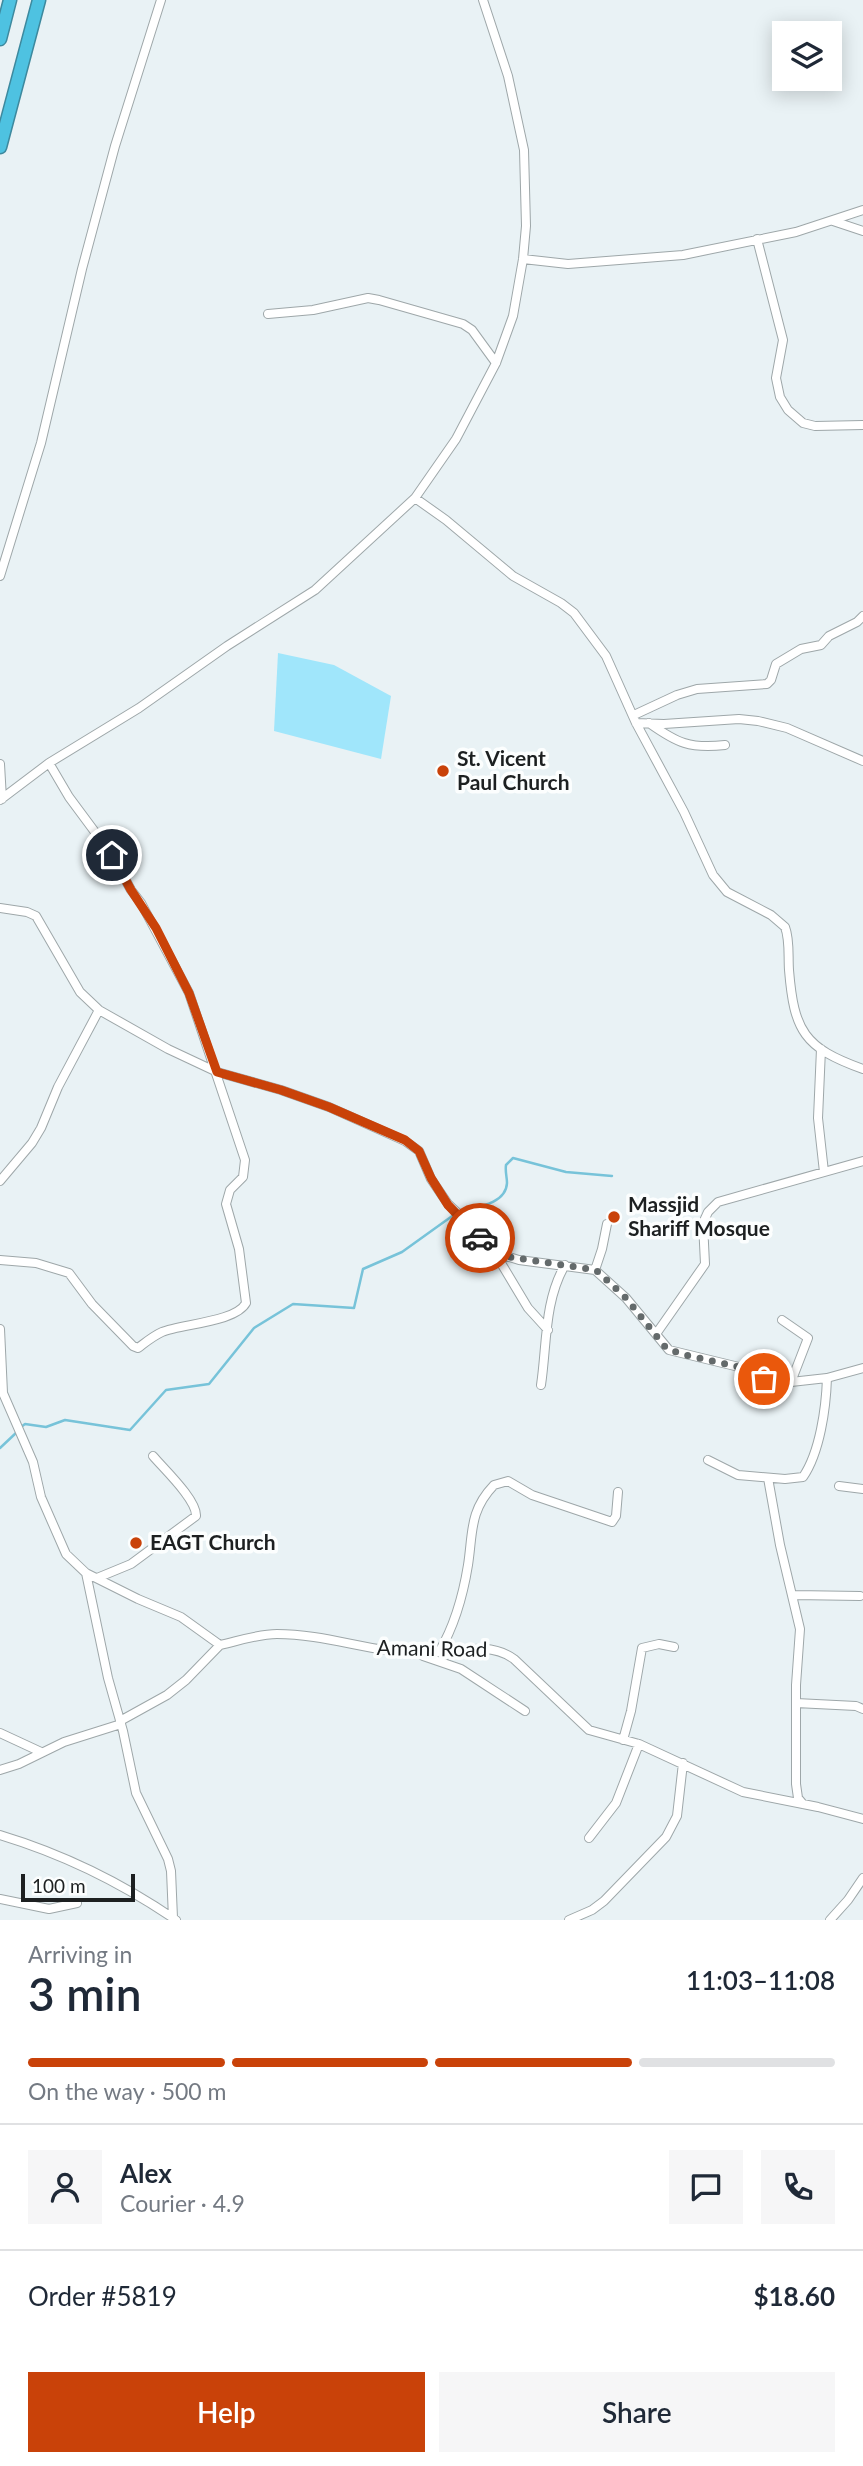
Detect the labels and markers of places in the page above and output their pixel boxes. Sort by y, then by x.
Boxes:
place label: St. Vicent Paul Church [457,745,570,794]
marker: St. Vicent Paul Church [435,763,451,779]
pin [82,825,142,885]
place label: Massjid Shariff Mosque [628,1191,770,1240]
marker: Massjid Shariff Mosque [606,1209,622,1225]
pin [734,1349,794,1409]
place label: EAGT Church [150,1529,276,1554]
marker: EAGT Church [128,1535,144,1551]

